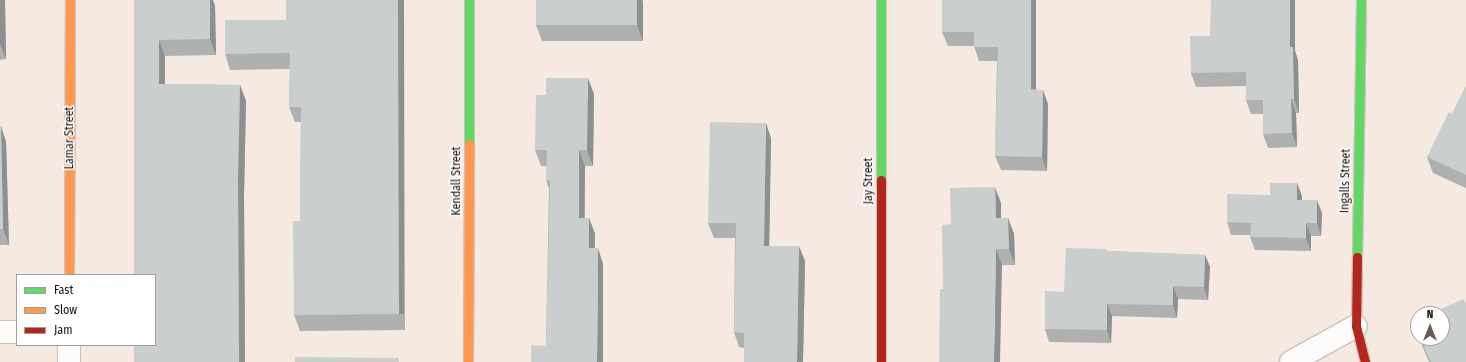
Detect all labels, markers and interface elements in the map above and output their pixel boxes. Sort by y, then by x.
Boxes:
street label: Lamar Street [63,107,77,169]
street label: Kendall Street [450,146,464,216]
street label: Ingalls Street [1338,149,1354,213]
street label: Jay Street [862,158,876,204]
legend [16,274,156,346]
text: Fast [54,283,73,297]
text: Slow [54,303,77,317]
north arrow [1410,306,1450,346]
text: N [1427,308,1433,321]
text: Jam [54,323,72,337]

